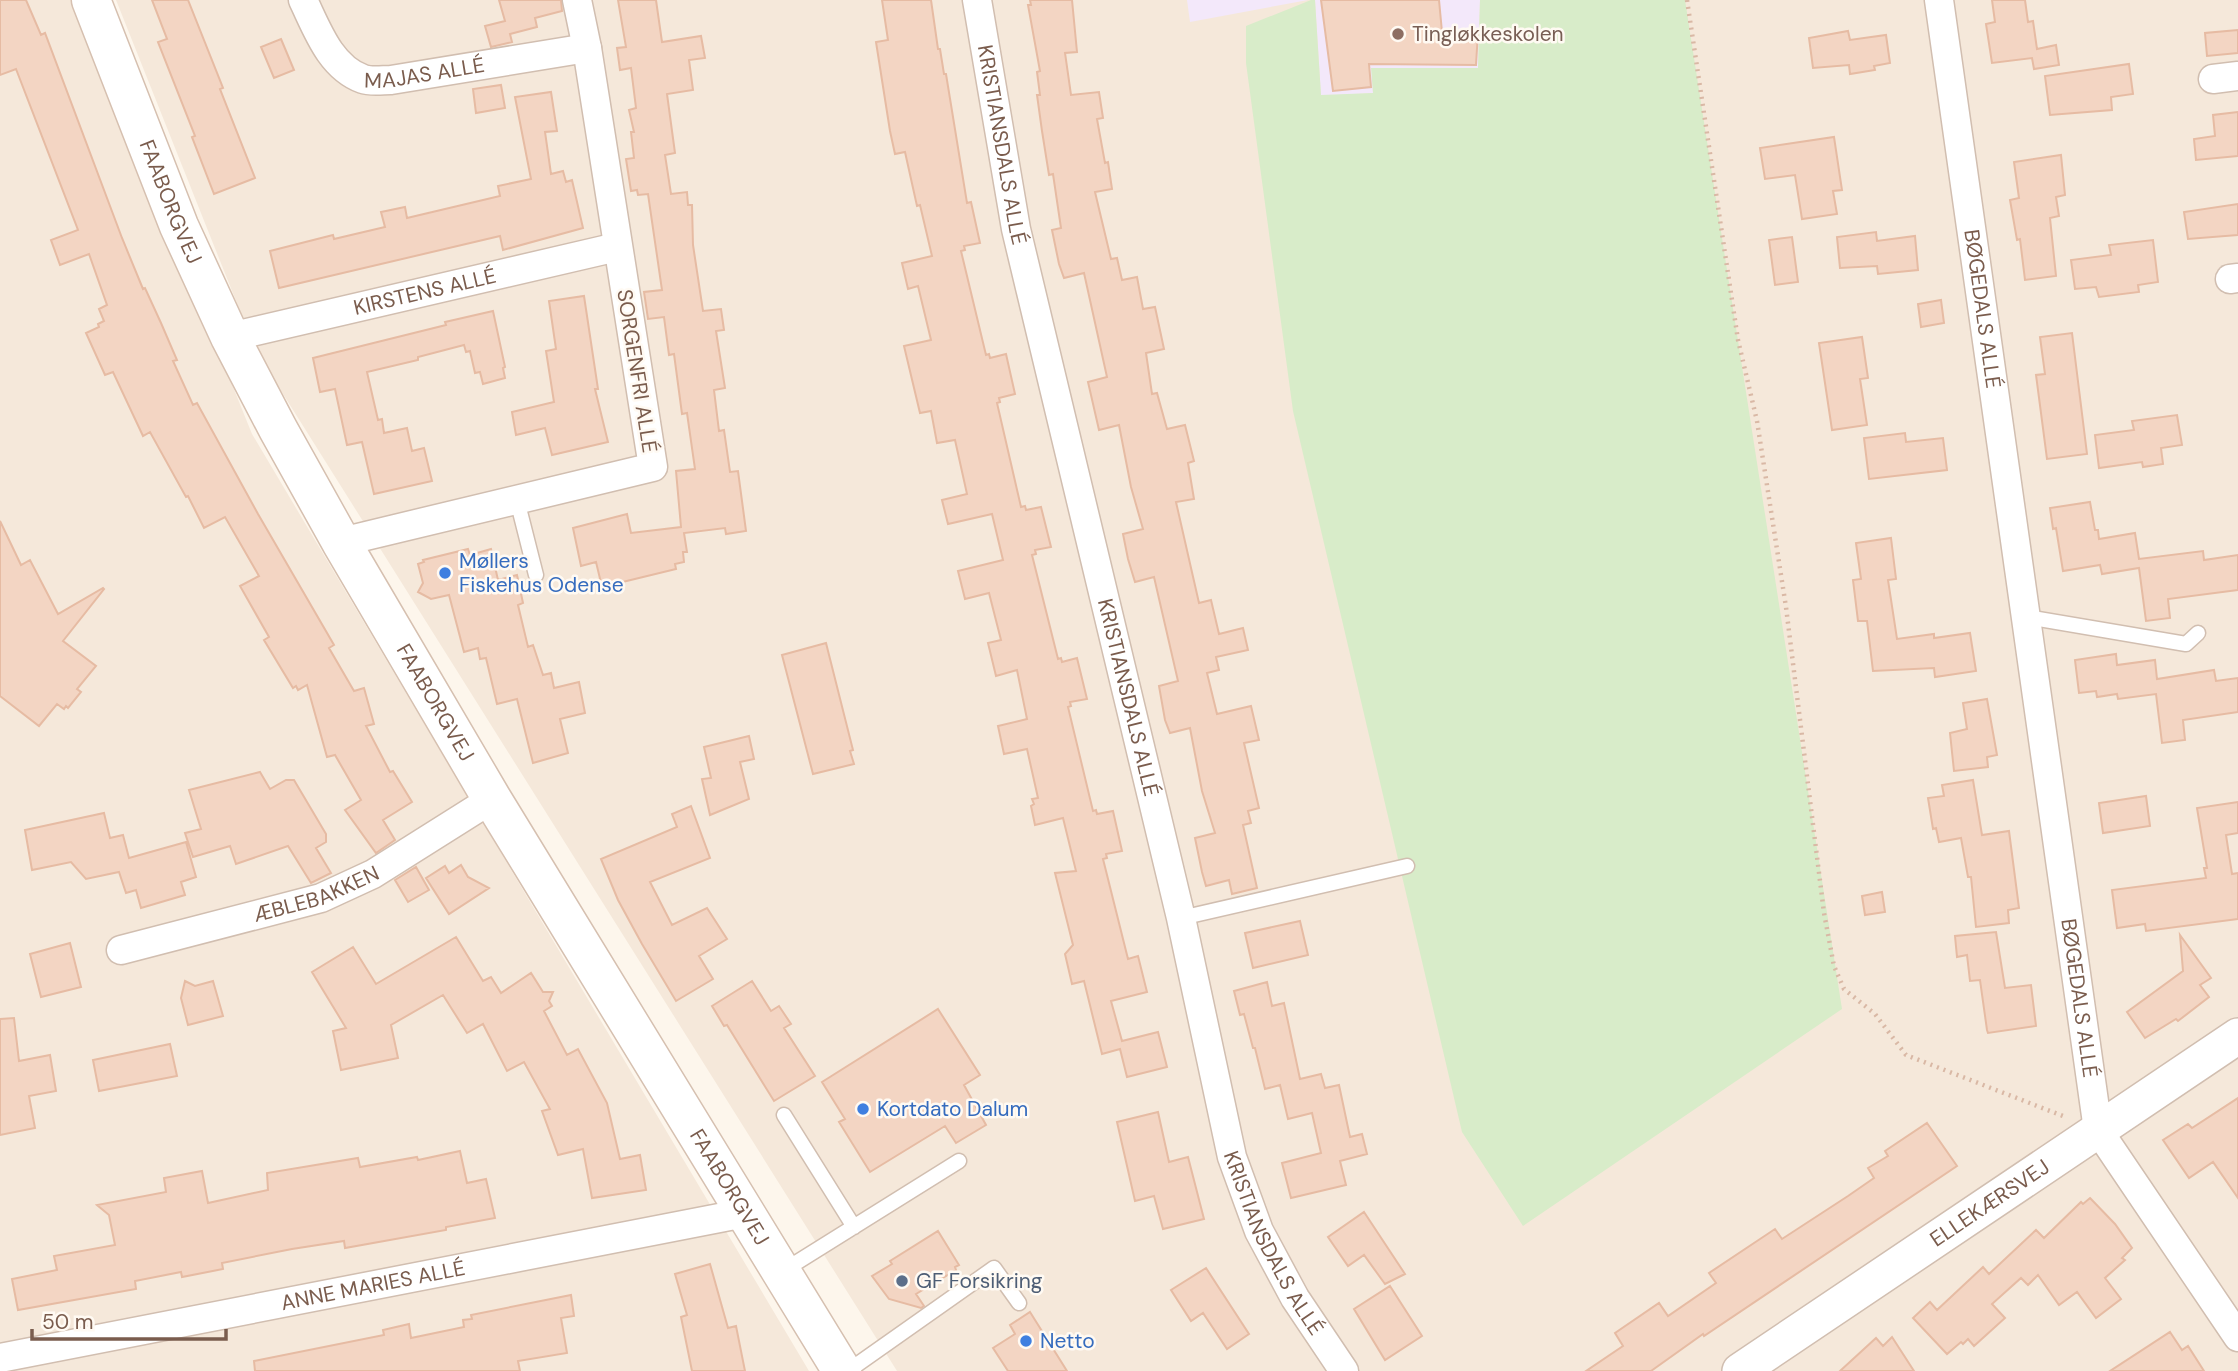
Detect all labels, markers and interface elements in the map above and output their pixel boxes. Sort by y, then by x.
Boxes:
place label: Tingløkkeskolen [1412,20,1564,48]
marker: Tingløkkeskolen [1390,26,1406,42]
street label: KRISTIANSDALS ALLÉ [971,43,1033,248]
street label: MAJAS ALLÉ [364,51,487,95]
street label: FAABORGVEJ [133,136,209,268]
street label: BØGEDALS ALLÉ [1957,228,2008,390]
street label: KIRSTENS ALLÉ [351,262,499,322]
street label: SORGENFRI ALLÉ [610,287,664,455]
place label: Møllers Fiskehus Odense [459,547,624,599]
marker: Møllers Fiskehus Odense [437,565,453,581]
street label: KRISTIANSDALS ALLÉ [1091,596,1165,799]
street label: FAABORGVEJ [390,639,481,766]
street label: ÆBLEBAKKEN [250,859,384,929]
street label: BØGEDALS ALLÉ [2054,917,2104,1080]
place label: Kortdato Dalum [877,1095,1028,1123]
marker: Kortdato Dalum [855,1101,871,1117]
street label: FAABORGVEJ [683,1124,776,1251]
street label: KRISTIANSDALS ALLÉ [1217,1147,1330,1341]
street label: ELLEKÆRSVEJ [1925,1153,2055,1253]
street label: ANNE MARIES ALLÉ [278,1254,468,1317]
place label: GF Forsikring [916,1267,1043,1295]
marker: GF Forsikring [894,1273,910,1289]
scale bar [32,1298,226,1342]
text: 50 m [42,1308,93,1336]
place label: Netto [1040,1327,1095,1355]
marker: Netto [1018,1333,1034,1349]

